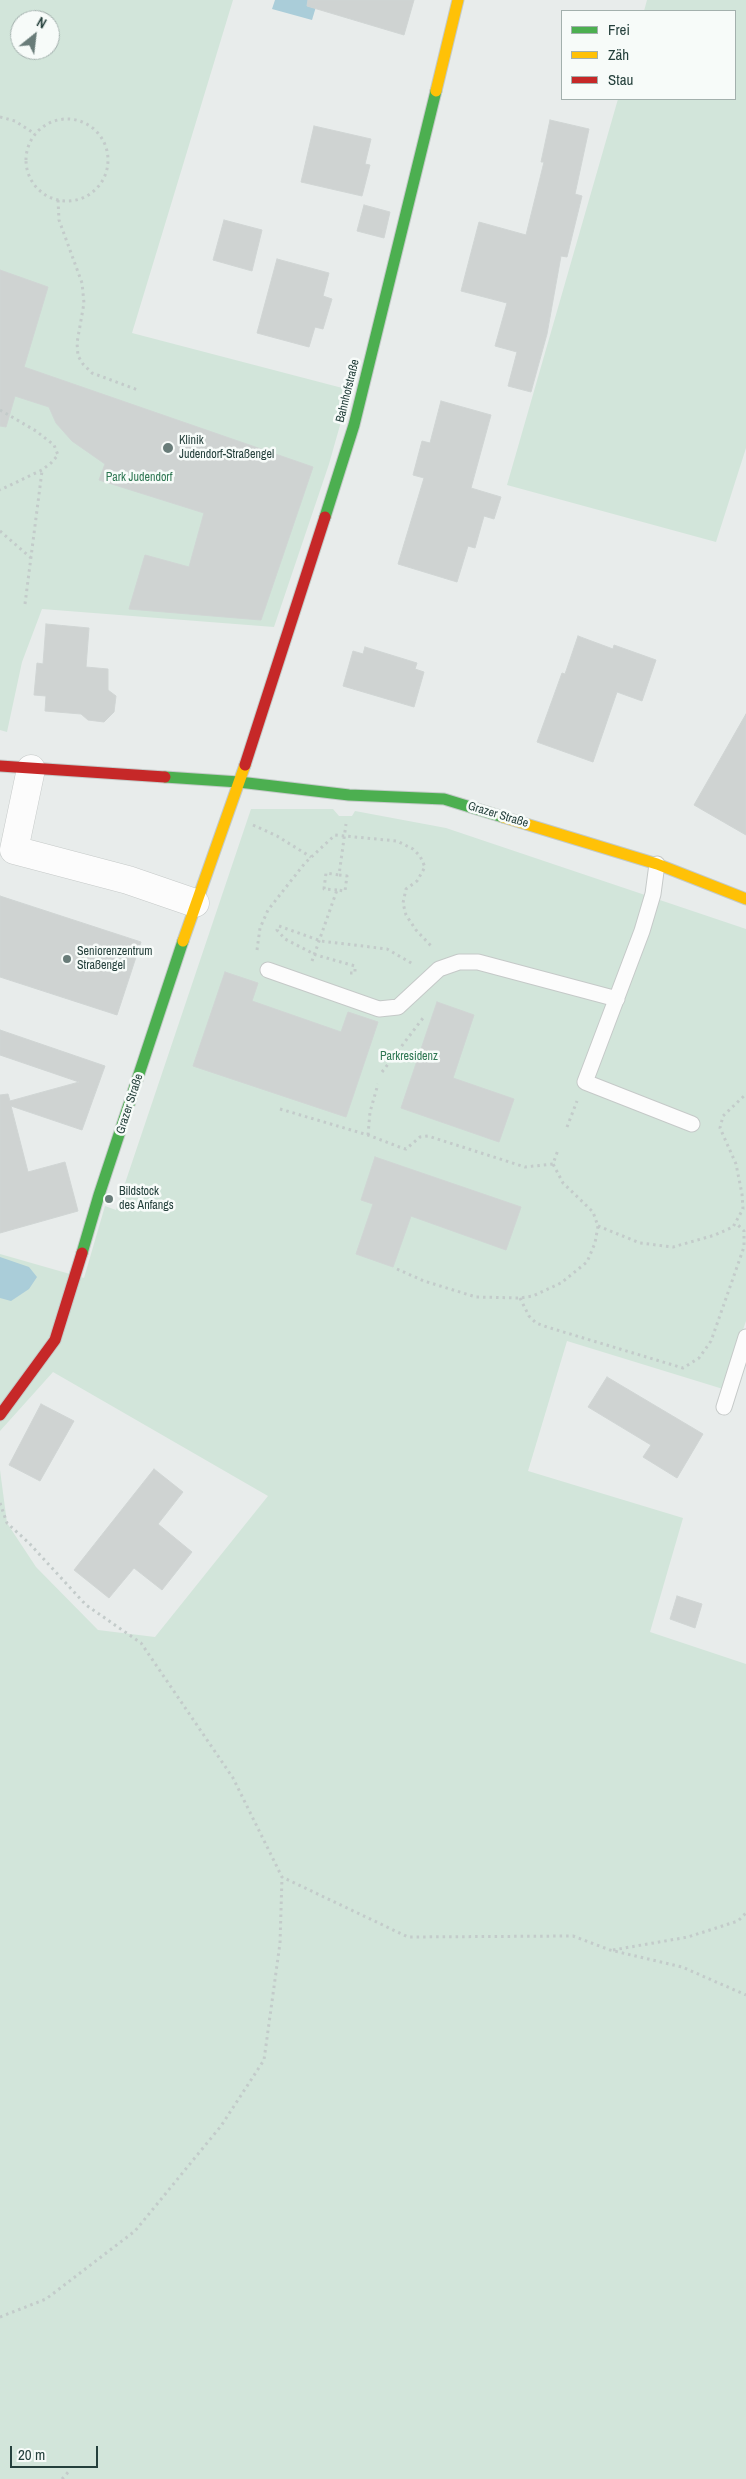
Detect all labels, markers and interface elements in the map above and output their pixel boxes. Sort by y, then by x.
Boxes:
north arrow [10,10,60,60]
legend [561,10,736,100]
text: N [34,13,50,33]
text: Frei [608,19,630,40]
text: Zäh [608,44,629,65]
text: Stau [608,69,633,90]
street label: Bahnhofstraße [333,358,363,424]
place label: Klinik Judendorf-Straßengel [179,434,274,462]
marker: Klinik Judendorf-Straßengel [161,441,175,455]
park label: Park Judendorf [106,471,172,485]
street label: Grazer Straße [466,799,530,831]
place label: Seniorenzentrum Straßengel [77,945,152,973]
marker: Seniorenzentrum Straßengel [61,953,73,965]
park label: Parkresidenz [380,1050,438,1064]
street label: Grazer Straße [114,1072,146,1136]
place label: Bildstock des Anfangs [119,1185,174,1213]
marker: Bildstock des Anfangs [103,1193,115,1205]
scale bar [12,2436,100,2468]
text: 20 m [18,2444,45,2465]

